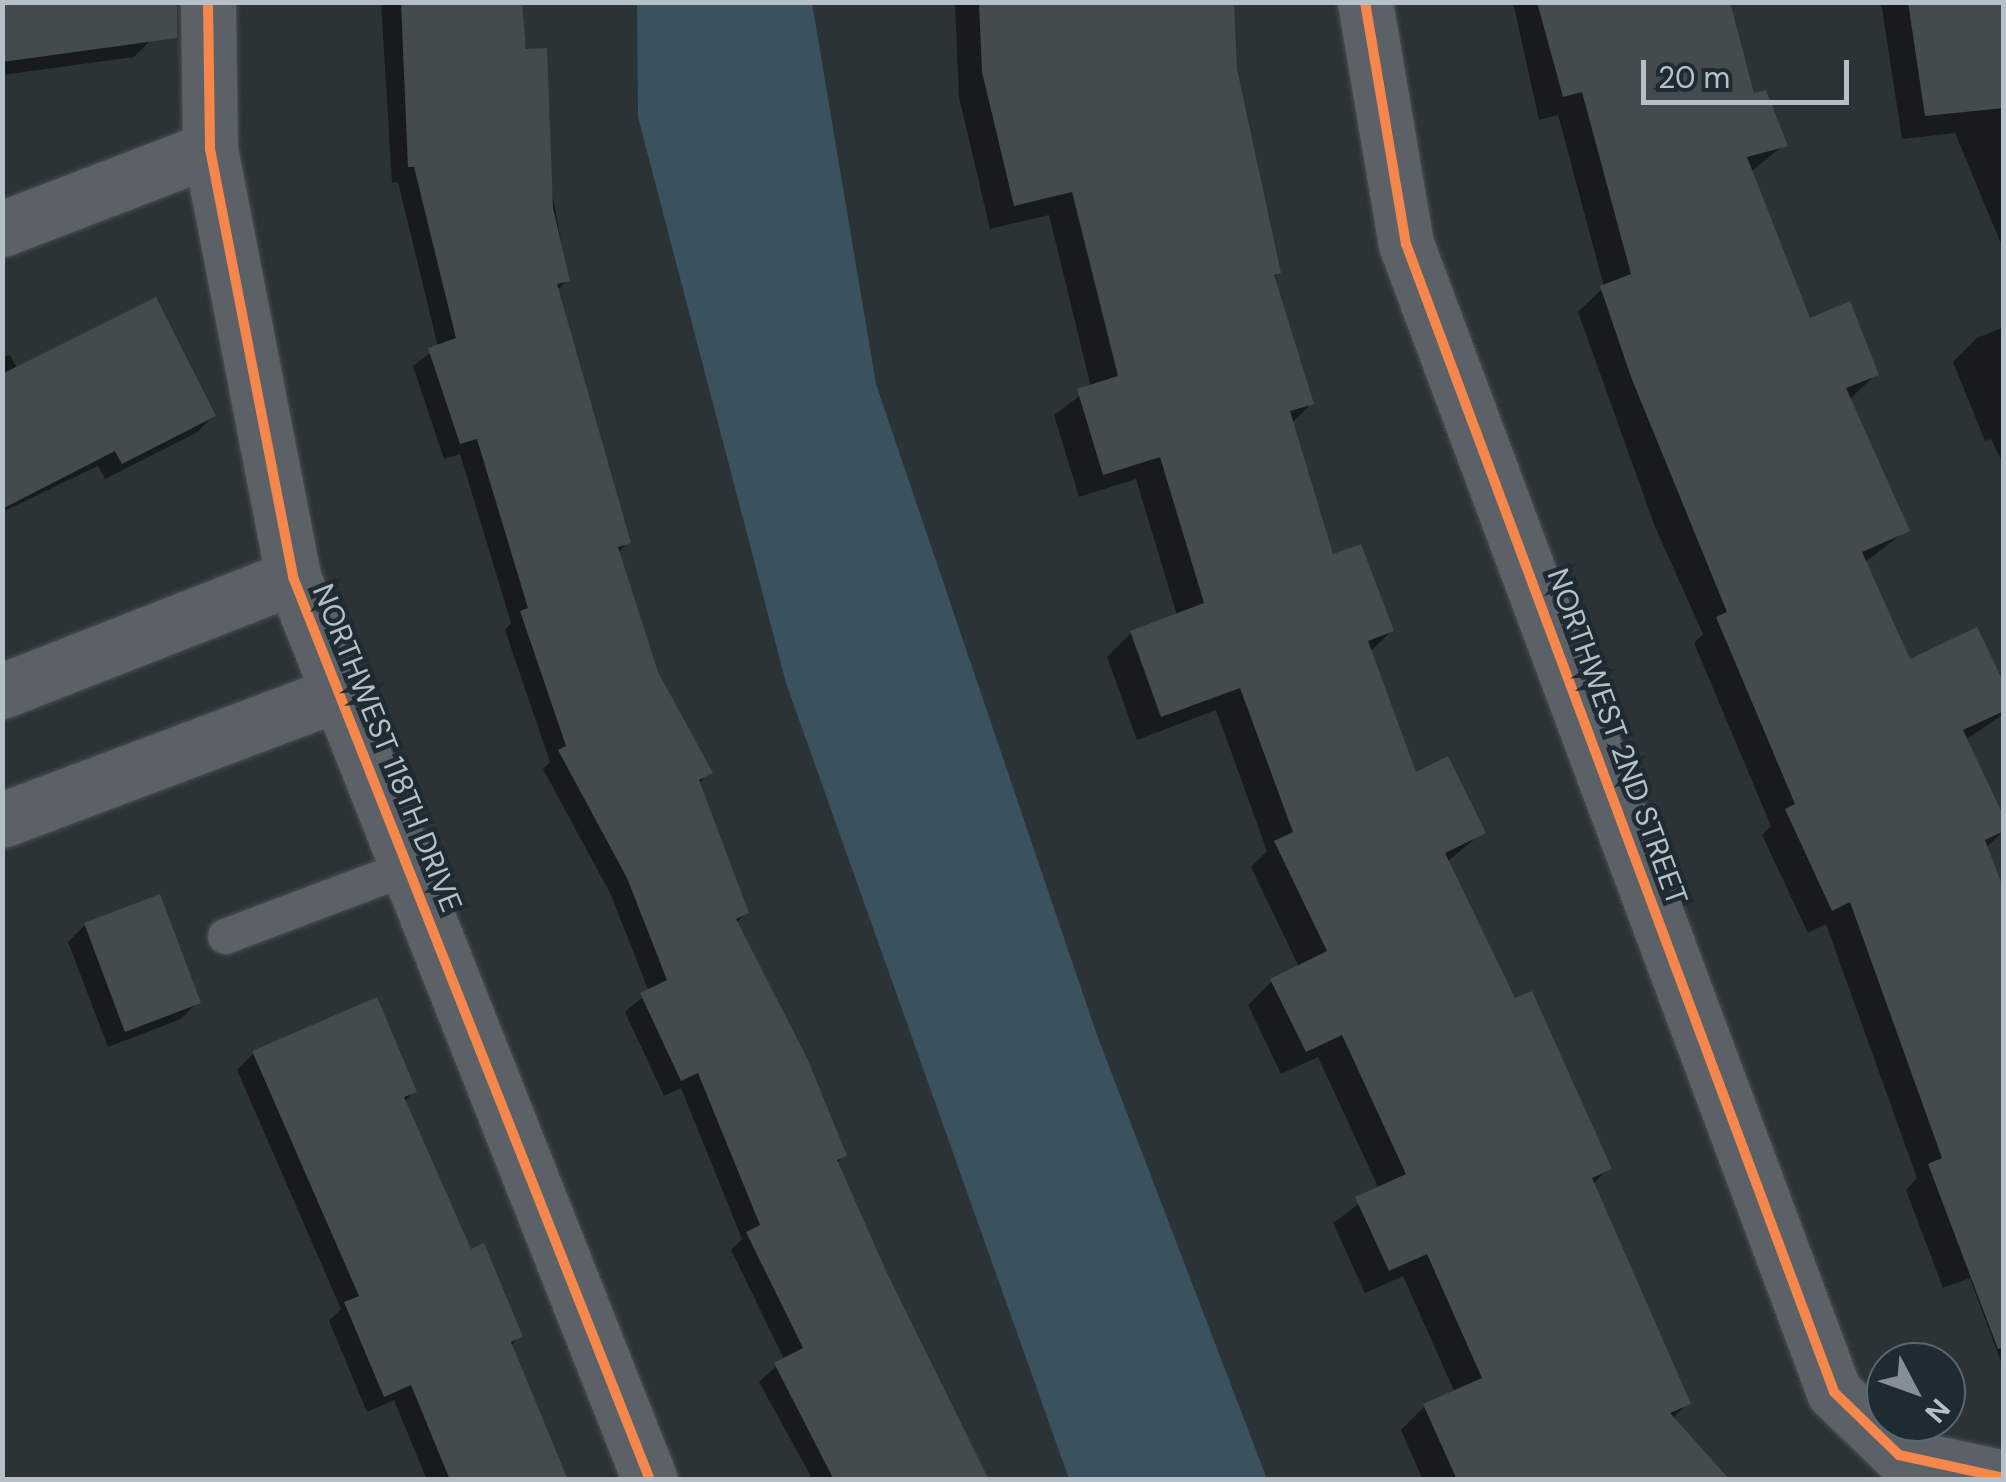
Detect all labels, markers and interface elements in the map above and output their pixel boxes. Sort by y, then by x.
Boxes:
scale bar [1646,40,1854,102]
text: 20 m [1658,58,1730,97]
street label: NORTHWEST 2ND STREET [1539,564,1695,910]
street label: NORTHWEST 118TH DRIVE [305,579,469,917]
north arrow [1866,1342,1966,1442]
text: N [1917,1391,1958,1431]

